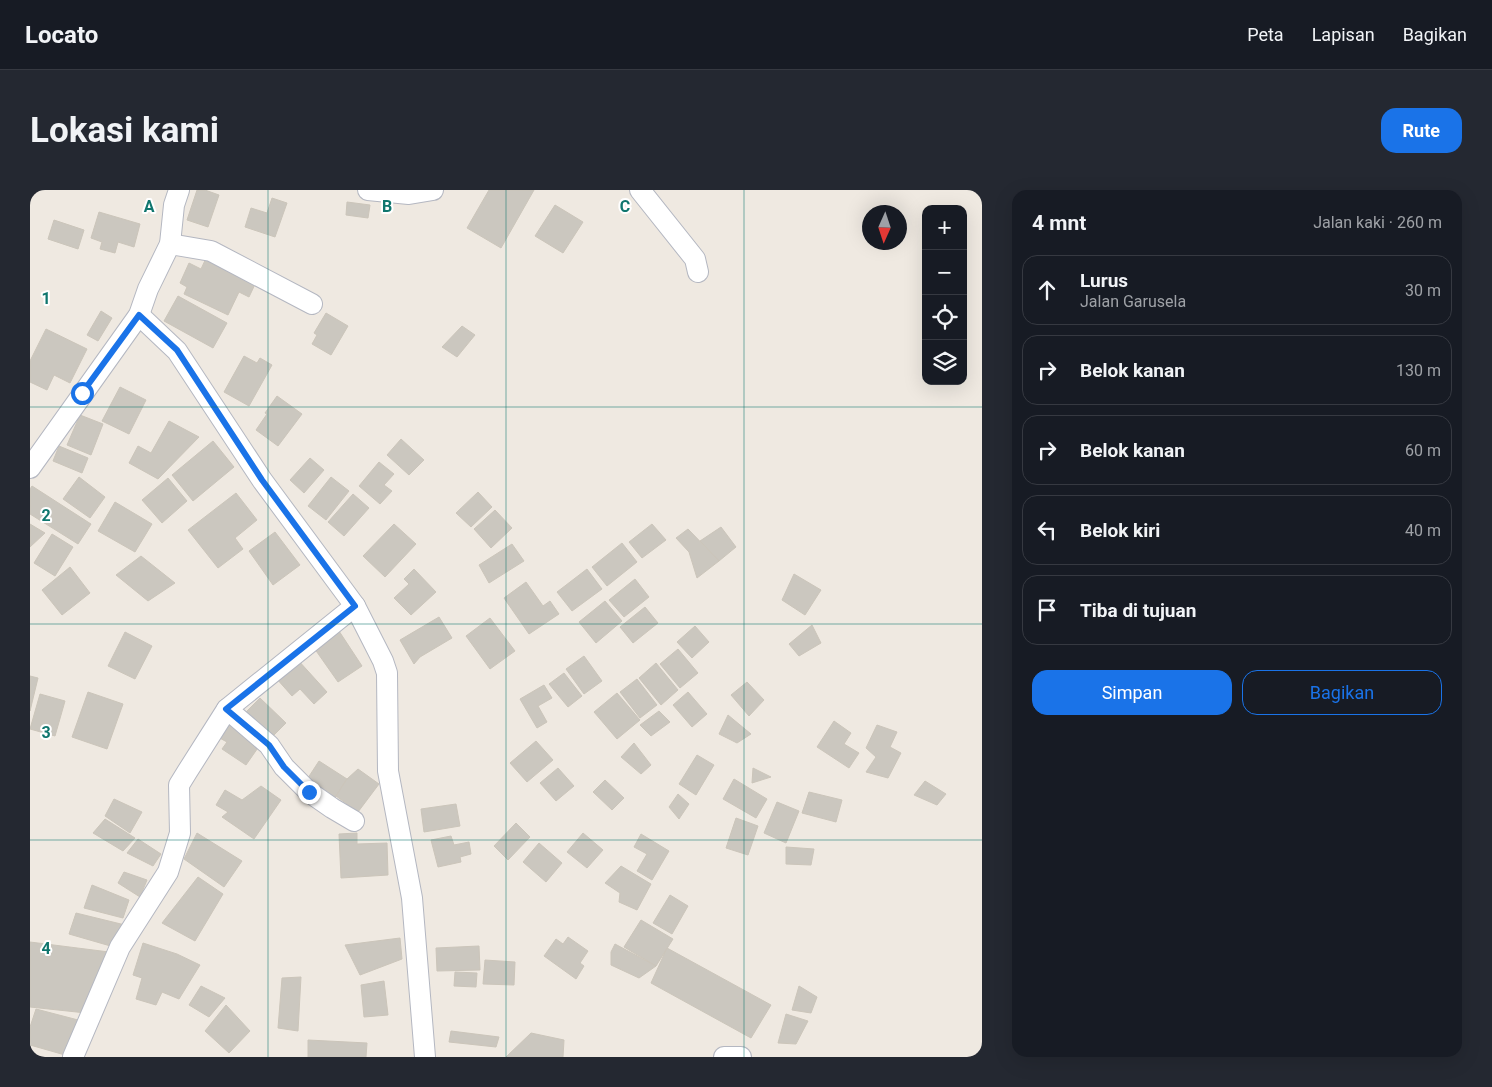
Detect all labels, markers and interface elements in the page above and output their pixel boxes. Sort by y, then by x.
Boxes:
text: Locato [25,21,98,49]
text: Peta [1247,24,1284,45]
text: Lapisan [1312,24,1375,45]
text: Bagikan [1403,24,1467,45]
button: Rute [1381,108,1462,153]
text: Lokasi kami [30,110,219,151]
text: A [144,197,155,216]
text: B [382,197,392,216]
text: C [620,197,630,216]
north arrow [862,205,907,250]
map controls [922,205,967,385]
button: + [922,205,967,250]
text: 4 mnt [1032,211,1086,235]
text: Jalan kaki · 260 m [1313,213,1442,232]
button: − [922,250,967,295]
text: Lurus [1080,269,1128,292]
icon: ahead [1033,276,1061,304]
text: 30 m [1405,281,1441,300]
text: 1 [41,289,51,308]
text: Jalan Garusela [1080,292,1186,311]
button: locate [922,295,967,340]
button: layers [922,340,967,385]
icon: right [1033,356,1061,384]
text: Belok kanan [1080,359,1185,382]
text: 130 m [1396,361,1441,380]
route start [71,382,94,405]
icon: right [1033,436,1061,464]
text: Belok kanan [1080,439,1185,462]
text: 60 m [1405,441,1441,460]
text: 2 [41,506,51,525]
icon: left [1033,516,1061,544]
text: Belok kiri [1080,519,1160,542]
text: 40 m [1405,521,1441,540]
icon: arrive [1033,596,1061,624]
text: Tiba di tujuan [1080,599,1196,622]
button: Simpan [1032,670,1232,715]
button: Bagikan [1242,670,1442,715]
text: 3 [41,723,51,742]
route end [298,781,321,804]
text: 4 [41,939,51,958]

